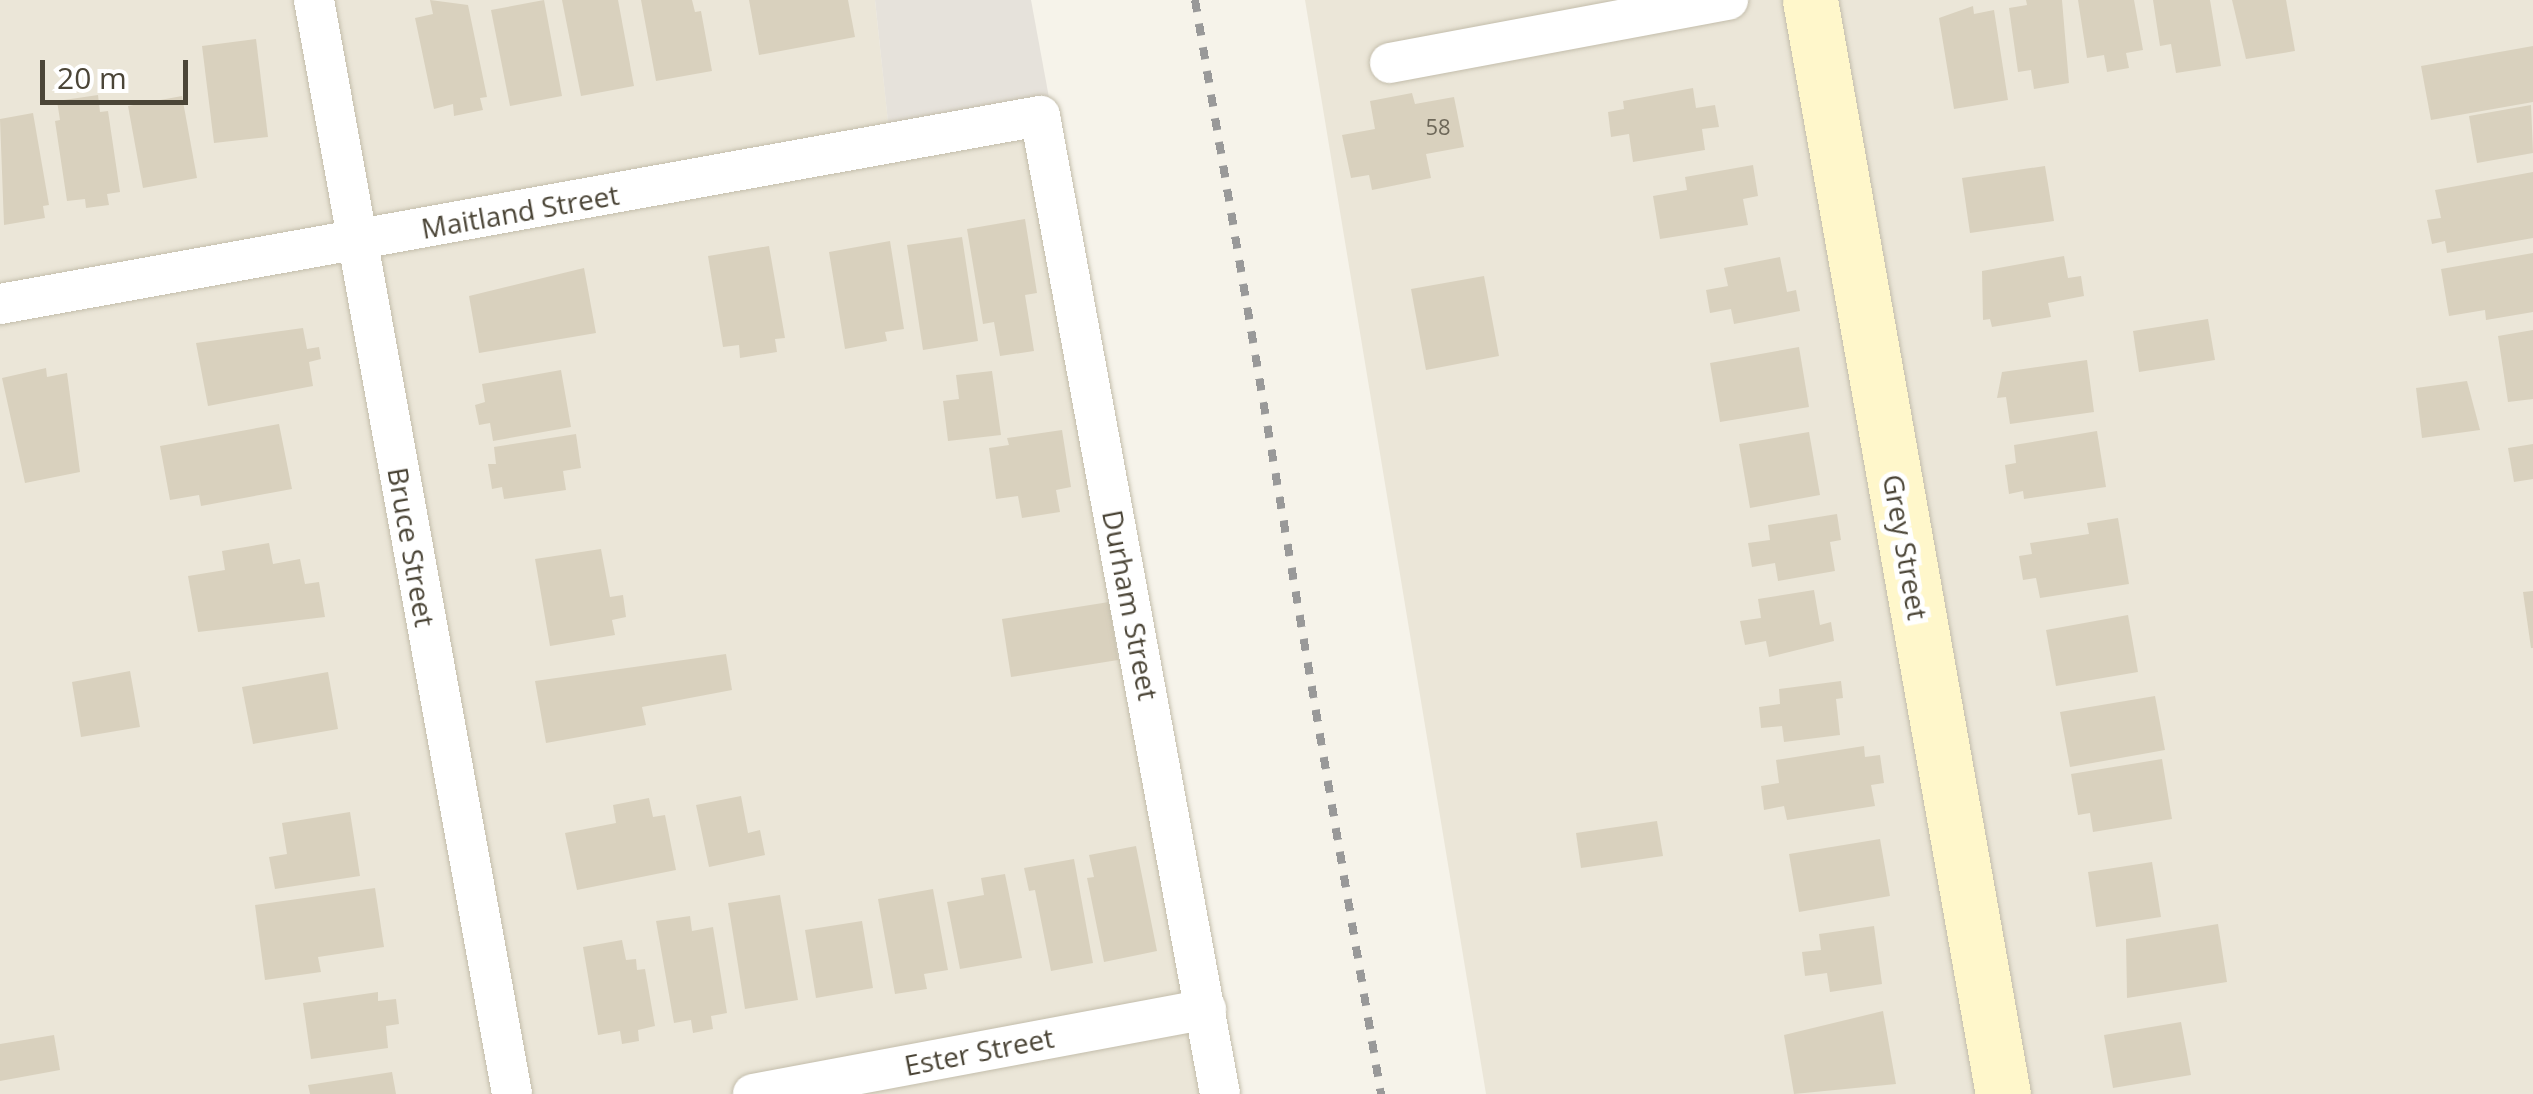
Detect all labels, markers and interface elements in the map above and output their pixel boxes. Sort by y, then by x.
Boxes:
scale bar [45,40,192,102]
text: 20 m [57,57,127,98]
house number: 58 [1425,114,1451,140]
street label: Maitland Street [419,177,621,245]
street label: Bruce Street [381,465,443,629]
street label: Grey Street [1877,472,1935,622]
street label: Durham Street [1096,507,1166,703]
street label: Ester Street [901,1020,1057,1082]

